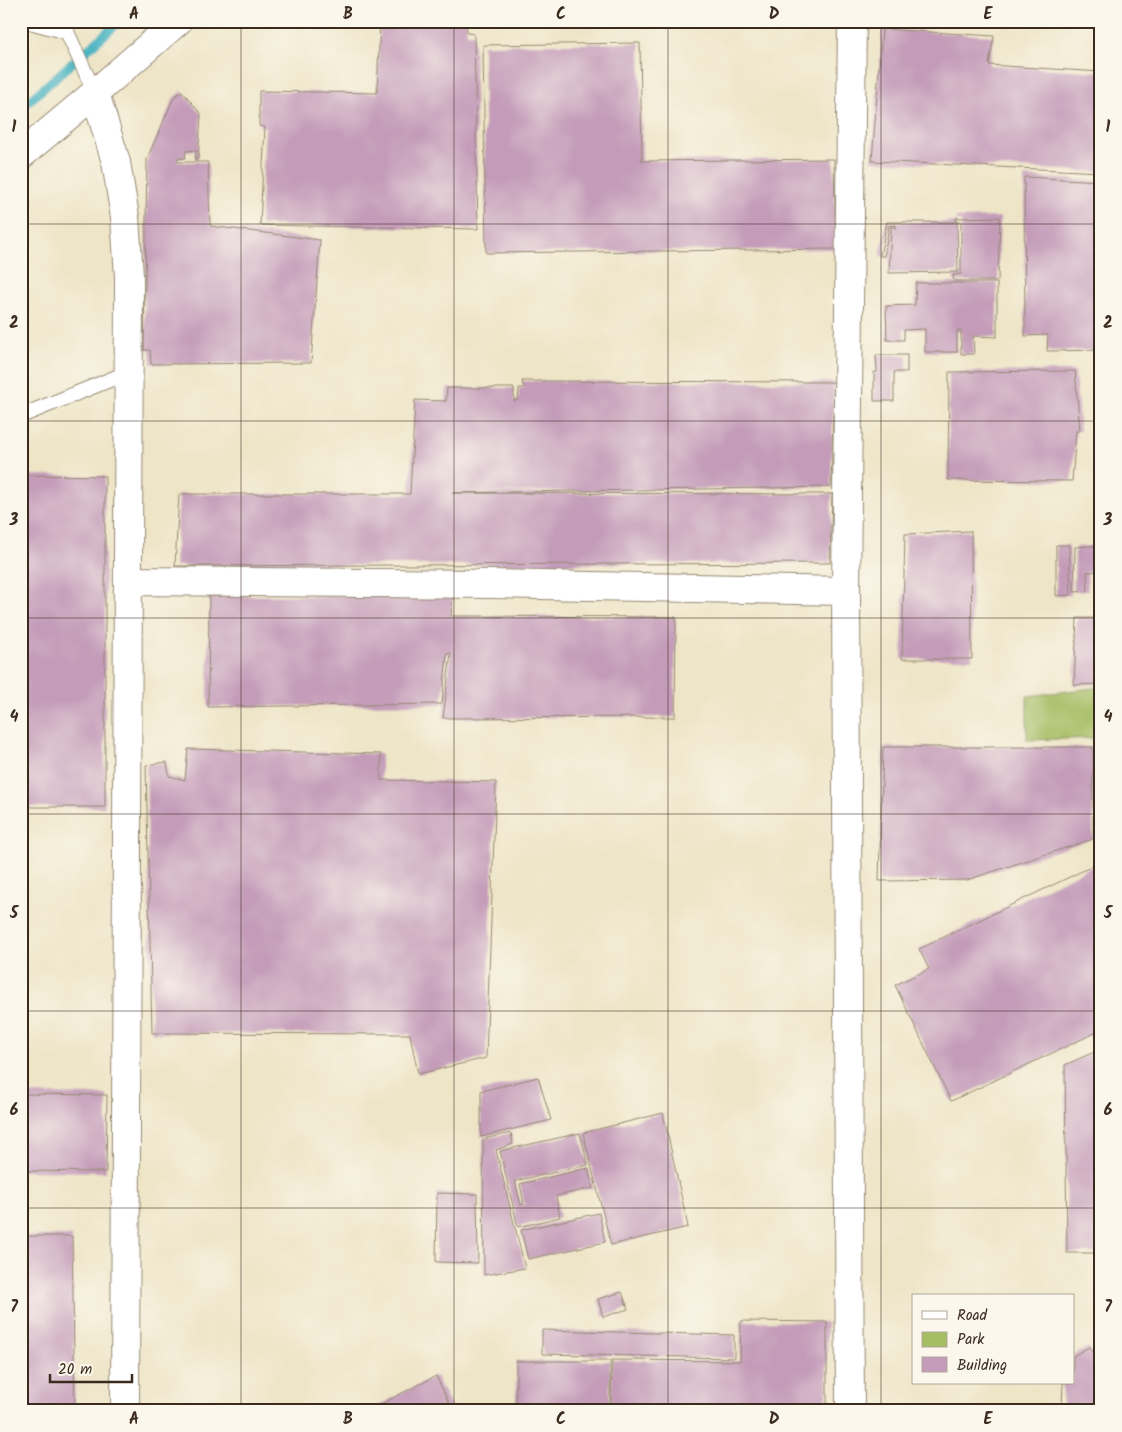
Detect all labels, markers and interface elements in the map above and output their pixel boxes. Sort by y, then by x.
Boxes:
text: A [129,2,139,27]
text: B [343,2,353,27]
text: C [556,2,566,27]
text: D [769,2,780,27]
text: E [984,2,994,27]
text: 1 [12,115,17,140]
text: 1 [1106,115,1111,140]
text: 2 [9,311,19,336]
text: 2 [1103,311,1113,336]
text: 3 [9,508,19,533]
text: 3 [1103,508,1113,533]
text: 4 [10,705,19,730]
text: 4 [1104,705,1113,730]
text: 5 [9,901,20,926]
text: 5 [1103,901,1114,926]
text: 6 [10,1098,19,1123]
text: 6 [1104,1098,1113,1123]
legend [912,1294,1074,1384]
text: 7 [10,1295,18,1320]
text: 7 [1104,1295,1112,1320]
text: Road [957,1304,988,1328]
text: Park [957,1328,985,1352]
scale bar [50,1352,132,1384]
text: Building [957,1354,1007,1378]
text: 20 m [58,1358,92,1382]
text: A [129,1407,139,1432]
text: B [343,1407,353,1432]
text: C [556,1407,566,1432]
text: D [769,1407,780,1432]
text: E [984,1407,994,1432]

